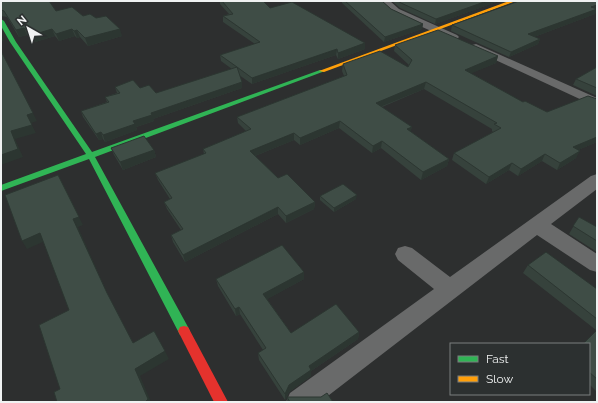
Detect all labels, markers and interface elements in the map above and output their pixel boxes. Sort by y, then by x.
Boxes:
north arrow [8,8,48,48]
text: N [15,13,29,28]
legend [450,343,590,395]
text: Fast [486,352,509,366]
text: Slow [486,372,513,386]

